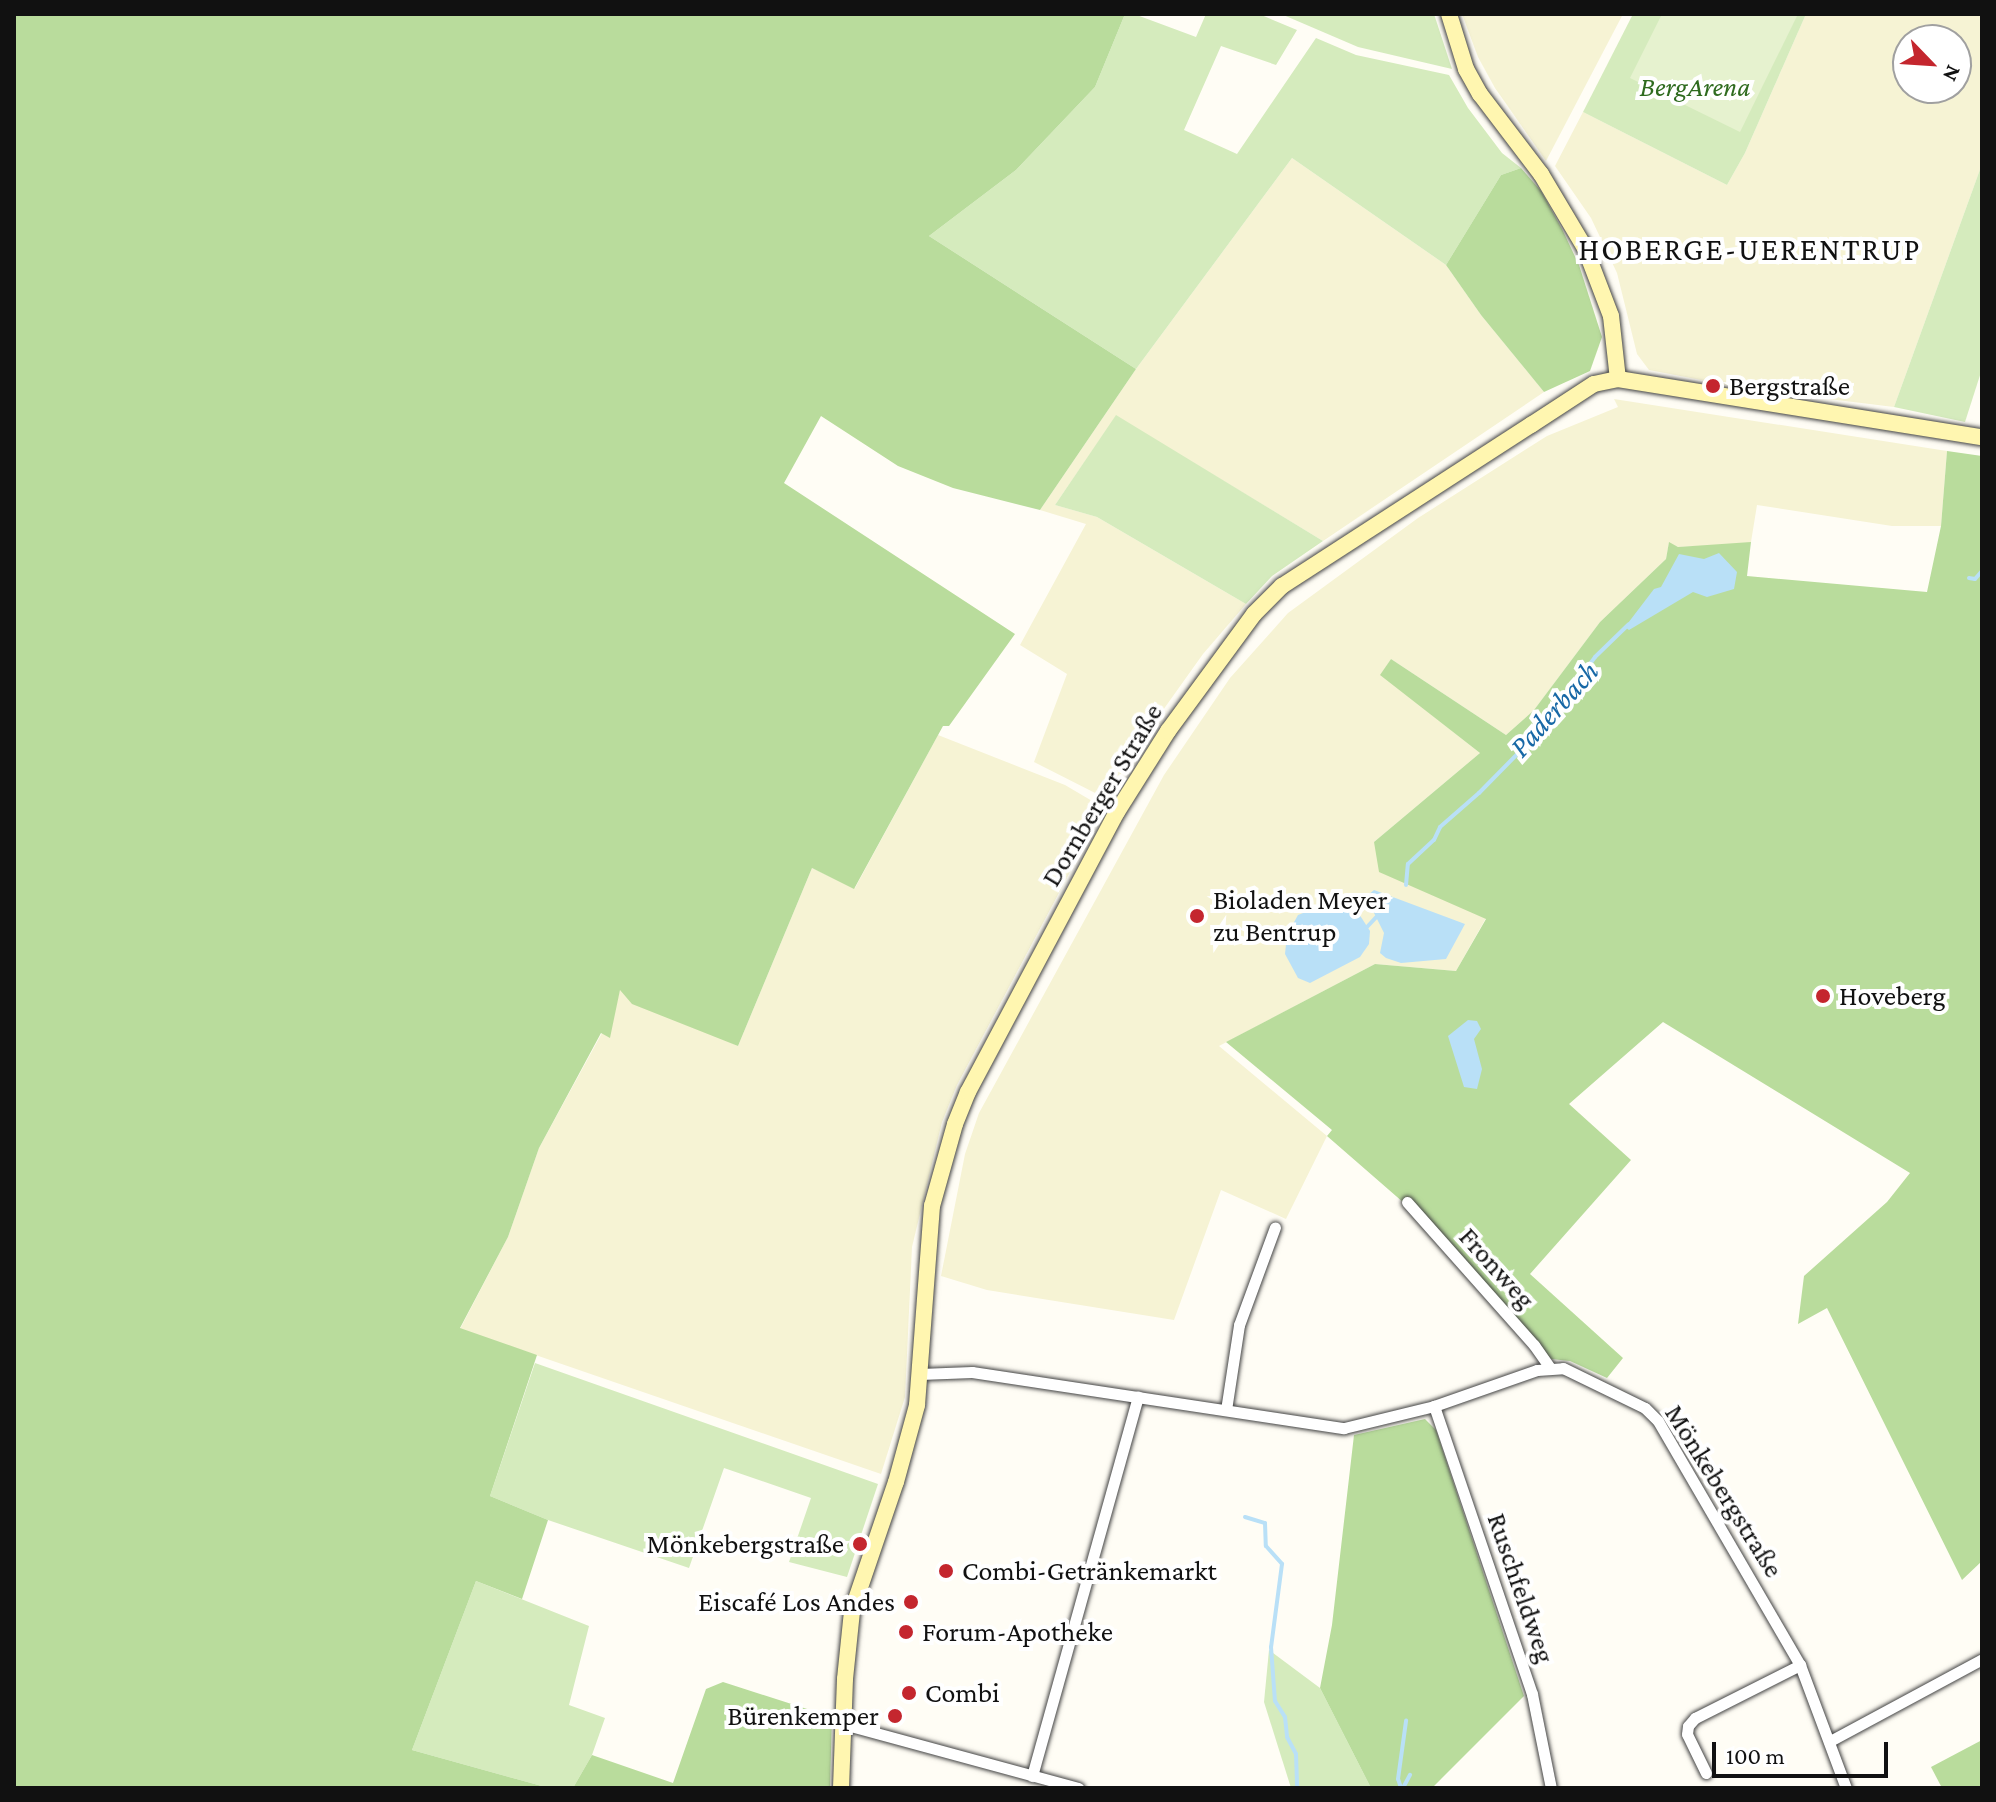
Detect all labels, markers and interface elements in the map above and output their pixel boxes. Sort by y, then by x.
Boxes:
north arrow [1892,24,1972,104]
text: N [1938,61,1967,86]
park label: BergArena [1640,70,1750,104]
district label: HOBERGE-UERENTRUP [1578,230,1922,268]
place label: Bergstraße [1729,369,1850,403]
marker: Bergstraße [1704,377,1722,395]
water label: Paderbach [1502,654,1606,764]
street label: Dornberger Straße [1034,698,1170,892]
place label: Bioladen Meyer zu Bentrup [1213,883,1388,949]
marker: Bioladen Meyer zu Bentrup [1188,907,1206,925]
place label: Hoveberg [1839,979,1946,1013]
marker: Hoveberg [1814,987,1832,1005]
street label: Fronweg [1452,1220,1542,1316]
street label: Mönkebergstraße [1657,1398,1791,1584]
street label: Ruschfeldweg [1480,1509,1562,1667]
place label: Mönkebergstraße [646,1527,844,1561]
marker: Mönkebergstraße [851,1535,869,1553]
place label: Combi-Getränkemarkt [962,1554,1217,1588]
marker: Combi-Getränkemarkt [937,1562,955,1580]
place label: Eiscafé Los Andes [698,1585,895,1619]
marker: Eiscafé Los Andes [902,1593,920,1611]
place label: Forum-Apotheke [922,1615,1113,1649]
marker: Forum-Apotheke [897,1623,915,1641]
place label: Combi [925,1676,999,1710]
marker: Combi [900,1684,918,1702]
place label: Bürenkemper [727,1699,879,1733]
marker: Bürenkemper [886,1707,904,1725]
scale bar [1716,1726,1892,1776]
text: 100 m [1726,1742,1785,1769]

